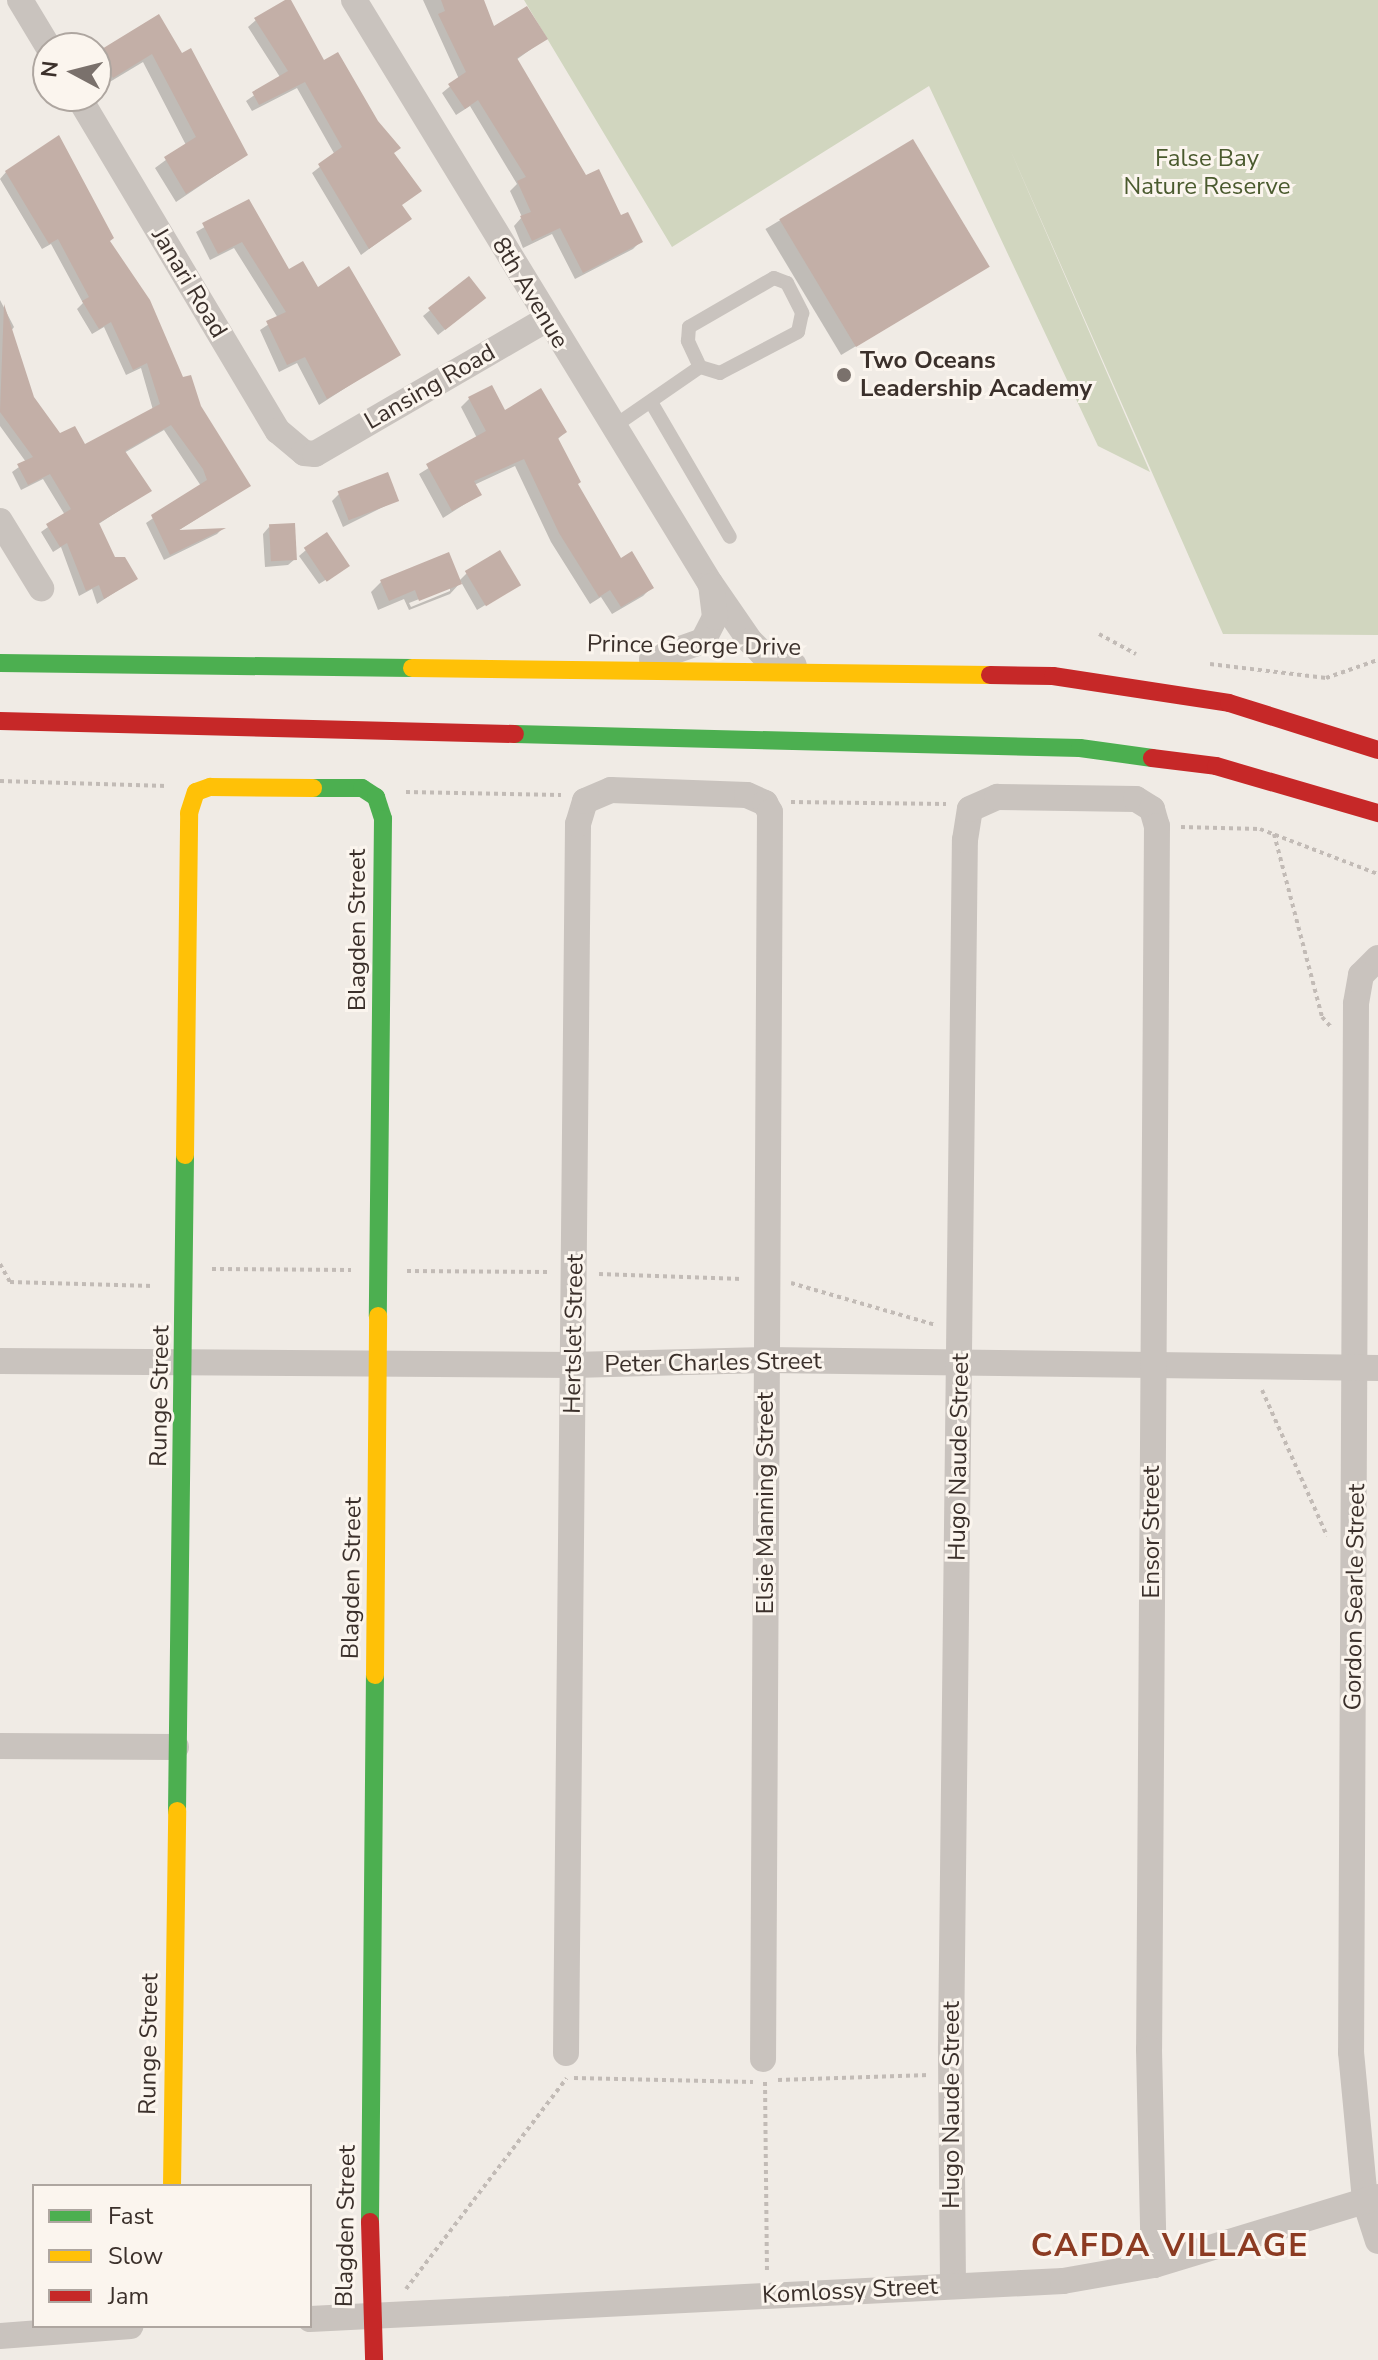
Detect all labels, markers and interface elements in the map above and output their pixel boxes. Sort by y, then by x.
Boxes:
north arrow [32,32,112,112]
text: N [34,59,66,79]
park label: False Bay Nature Reserve [1124,145,1290,201]
street label: Janari Road [145,223,233,343]
street label: 8th Avenue [486,232,574,354]
street label: Lansing Road [359,338,501,436]
place label: Two Oceans Leadership Academy [860,347,1092,403]
marker: Two Oceans Leadership Academy [835,366,853,384]
street label: Prince George Drive [587,630,801,662]
street label: Blagden Street [344,849,372,1011]
street label: Hertslet Street [558,1254,590,1414]
street label: Runge Street [144,1325,176,1467]
street label: Peter Charles Street [604,1347,822,1379]
street label: Hugo Naude Street [943,1353,975,1561]
street label: Elsie Manning Street [752,1392,780,1614]
street label: Ensor Street [1138,1466,1166,1598]
street label: Gordon Searle Street [1339,1483,1371,1711]
street label: Blagden Street [336,1497,368,1659]
street label: Runge Street [133,1973,165,2115]
street label: Hugo Naude Street [938,2001,966,2209]
street label: Blagden Street [330,2145,362,2307]
legend [32,2184,312,2328]
text: Fast [108,2200,153,2232]
district label: CAFDA VILLAGE [1031,2227,1309,2265]
text: Slow [108,2240,163,2272]
street label: Komlossy Street [761,2272,939,2310]
text: Jam [108,2280,149,2312]

